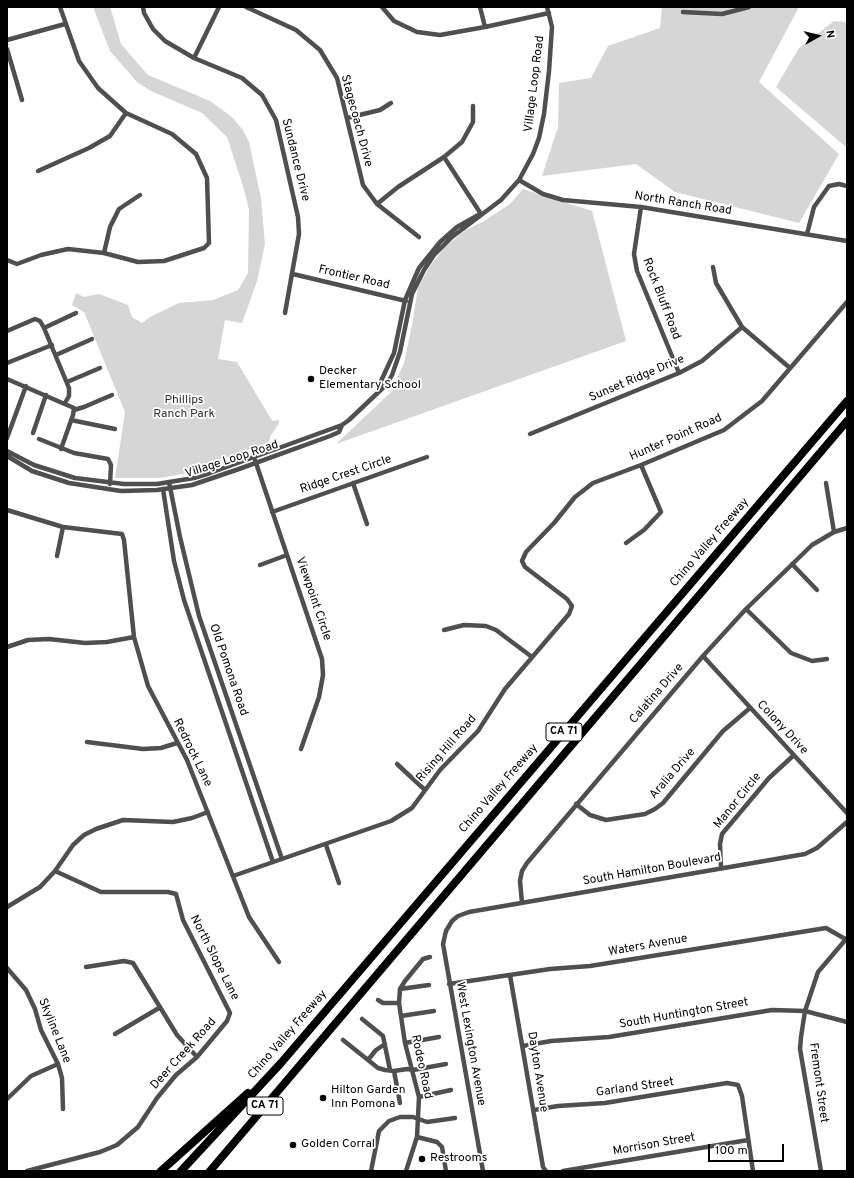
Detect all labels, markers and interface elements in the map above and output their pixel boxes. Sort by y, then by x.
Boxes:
north arrow [798,16,838,56]
text: N [822,29,837,39]
street label: Village Loop Road [522,35,548,133]
street label: Stagecoach Drive [337,73,375,169]
street label: Sundance Drive [278,117,312,203]
street label: North Ranch Road [633,189,733,219]
street label: Rock Bluff Road [639,256,683,342]
street label: Frontier Road [317,263,391,293]
street label: Sunset Ridge Drive [587,352,687,406]
place label: Decker Elementary School [319,365,421,393]
marker: Decker Elementary School [306,374,316,384]
park label: Phillips Ranch Park [153,394,215,422]
street label: Hunter Point Road [628,411,724,465]
street label: Village Loop Road [184,438,280,482]
street label: Ridge Crest Circle [298,453,394,497]
street label: Chino Valley Freeway [667,496,753,590]
street label: Viewpoint Circle [292,555,334,643]
street label: Old Pomona Road [205,622,251,718]
street label: Calatina Drive [627,661,687,727]
street label: Colony Drive [753,698,811,758]
street label: Rising Hill Road [414,712,480,786]
street label: Redrock Lane [169,717,215,789]
road number: CA 71 [546,723,582,741]
street label: Chino Valley Freeway [456,742,542,836]
street label: Aralia Drive [647,746,699,802]
street label: Manor Circle [711,770,765,832]
street label: South Hamilton Boulevard [582,851,722,889]
street label: North Slope Lane [186,913,242,1003]
street label: Waters Avenue [607,932,689,960]
street label: West Lexington Avenue [452,981,488,1107]
street label: Chino Valley Freeway [245,988,331,1082]
street label: Skyline Lane [34,996,74,1066]
street label: South Huntington Street [618,996,750,1032]
street label: Deer Creek Road [148,1015,220,1093]
street label: Dayton Avenue [524,1031,550,1113]
street label: Rodeo Road [407,1034,435,1100]
street label: Fremont Street [805,1042,831,1124]
street label: Garland Street [595,1075,675,1101]
place label: Hilton Garden Inn Pomona [331,1084,405,1112]
marker: Hilton Garden Inn Pomona [318,1093,328,1103]
road number: CA 71 [247,1097,283,1115]
street label: Morrison Street [612,1131,696,1159]
scale bar [710,1136,786,1162]
place label: Golden Corral [301,1138,375,1152]
marker: Golden Corral [288,1140,298,1150]
text: 100 m [715,1143,748,1159]
place label: Restrooms [430,1152,487,1166]
marker: Restrooms [417,1154,427,1164]

